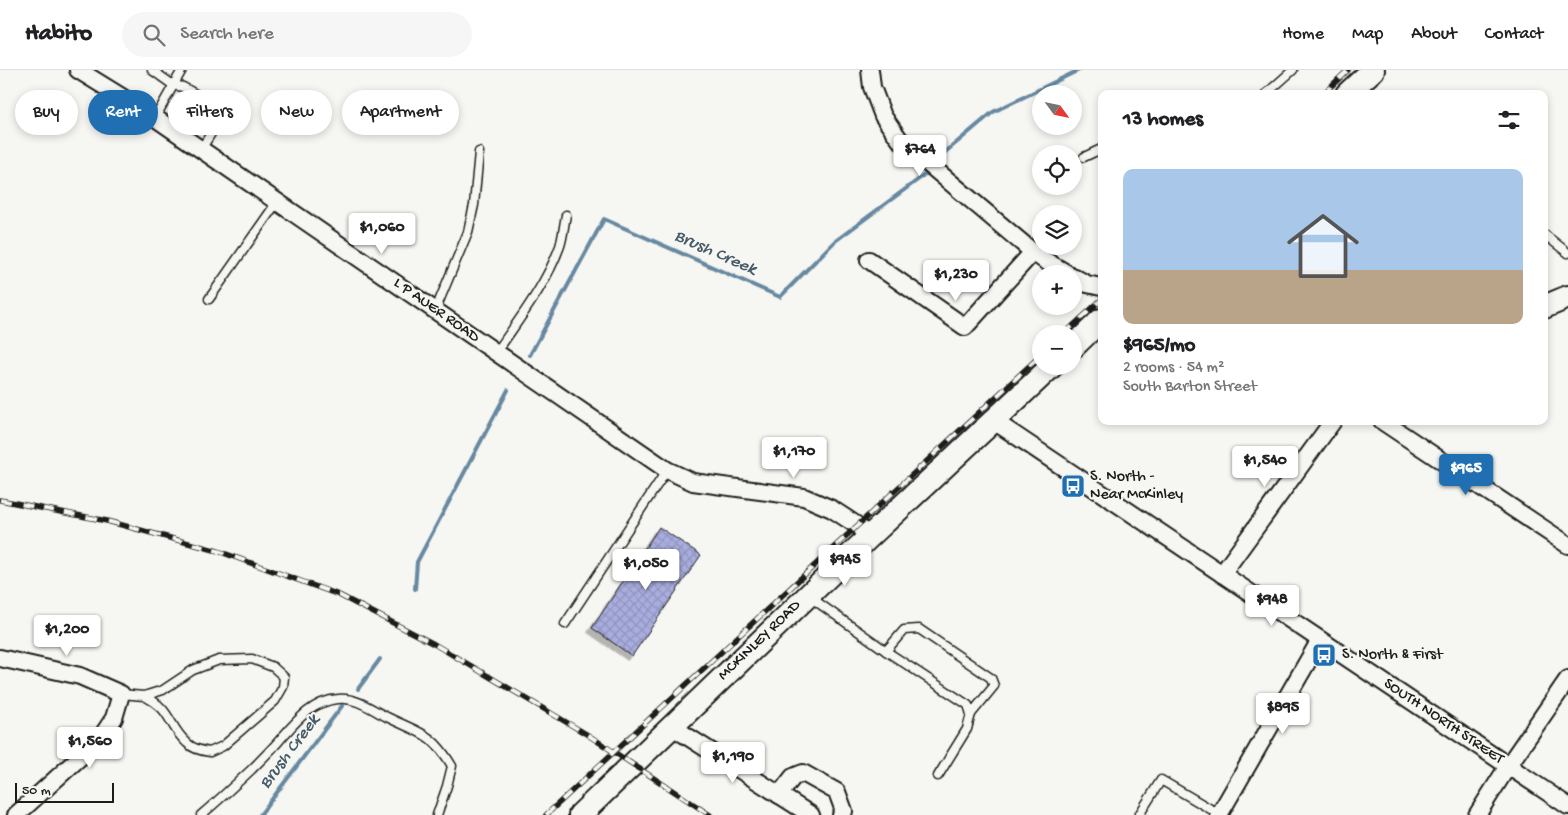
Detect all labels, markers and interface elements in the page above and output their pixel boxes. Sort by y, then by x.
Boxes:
search box [122,12,472,57]
text: Habito [25,20,92,49]
icon: search [140,21,168,49]
text: Search here [180,23,274,46]
text: Home [1282,24,1324,45]
text: Map [1352,24,1383,45]
text: About [1411,24,1457,45]
text: Contact [1485,24,1543,45]
north arrow [1032,85,1082,135]
map controls [1032,85,1082,375]
chip: Buy [15,90,78,135]
chip: Rent [88,90,158,135]
chip: Filters [168,90,251,135]
chip: New [261,90,332,135]
chip: Apartment [342,90,459,135]
icon: filters [1495,106,1523,134]
text: 13 homes [1123,108,1203,133]
pin: $764 [890,134,950,177]
text: $764 [904,141,936,160]
button: locate [1032,145,1082,195]
icon: home [1278,201,1368,291]
button: layers [1032,205,1082,255]
pin: $1,060 [341,212,423,255]
text: $1,060 [360,219,404,238]
water label: Brush Creek [671,226,761,281]
pin: $1,230 [915,260,997,302]
button: + [1032,265,1082,315]
text: $1,230 [934,266,978,285]
street label: L P AUER ROAD [389,274,483,348]
button: − [1032,325,1082,375]
text: $965/mo [1123,334,1196,359]
text: 2 rooms · 54 m² [1123,359,1224,378]
text: South Barton Street [1123,378,1257,397]
pin: $1,170 [753,436,835,479]
text: $1,170 [773,443,815,462]
pin: $1,540 [1224,446,1306,488]
text: $1,540 [1243,452,1287,471]
pin: $965 [1436,454,1496,496]
text: $965 [1450,460,1482,479]
place label: S. North - Near McKinley [1090,468,1183,505]
bus stop icon: S. North - Near McKinley [1060,473,1086,499]
pin: $945 [815,544,875,587]
pin: $1,050 [605,548,687,591]
text: $945 [829,551,861,570]
text: $1,050 [623,555,669,574]
pin: $948 [1242,584,1302,627]
text: $948 [1256,591,1288,610]
street label: MCKINLEY ROAD [715,596,806,685]
pin: $1,200 [26,614,108,657]
text: $1,200 [45,621,89,640]
bus stop icon: S. North & First [1311,642,1337,668]
place label: S. North & First [1342,646,1444,665]
street label: SOUTH NORTH STREET [1379,675,1507,770]
pin: $895 [1253,692,1313,735]
text: $895 [1267,699,1299,718]
water label: Brush Creek [255,709,326,793]
pin: $1,560 [49,726,131,769]
text: $1,560 [68,733,112,752]
pin: $1,190 [692,742,774,784]
text: $1,190 [712,748,754,767]
scale bar [15,780,114,803]
text: 50 m [22,783,51,800]

